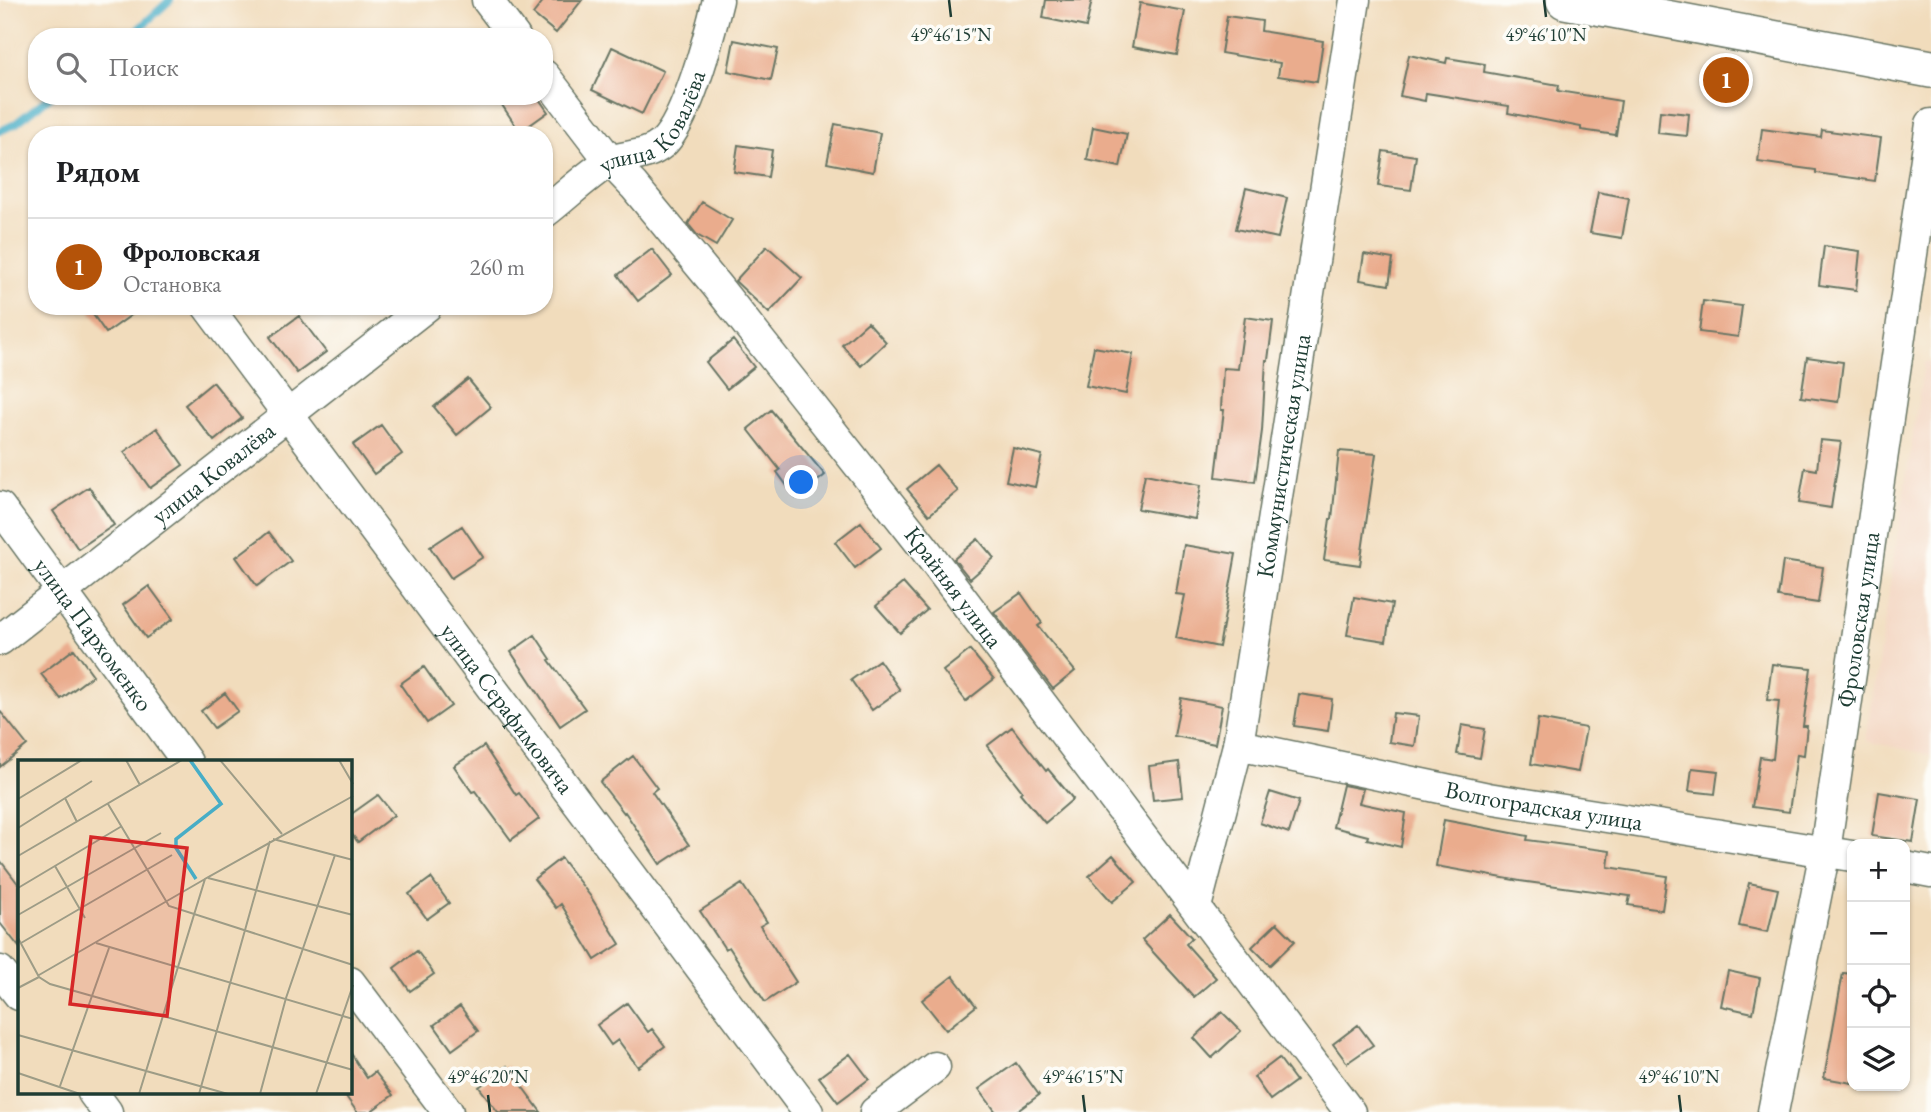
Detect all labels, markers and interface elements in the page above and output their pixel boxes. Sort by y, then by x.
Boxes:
text: 49°46'15"N [911,23,992,46]
text: 49°46'10"N [1506,23,1587,46]
search box [28,28,553,105]
icon: search [52,48,90,86]
text: Поиск [108,50,179,84]
pin: 1 [1703,54,1749,106]
street label: улица Ковалёва [592,66,712,180]
text: Рядом [56,152,140,191]
text: Фроловская [123,235,260,269]
text: 1 [73,252,85,282]
text: 260 m [469,252,525,282]
text: Остановка [123,269,221,299]
street label: Коммунистическая улица [1248,331,1317,580]
street label: улица Ковалёва [145,414,282,531]
your location [784,465,818,499]
street label: Крайняя улица [898,520,1010,654]
street label: Фроловская улица [1830,529,1886,710]
street label: улица Пархоменко [27,551,161,717]
street label: улица Серафимовича [434,616,582,800]
inset map [18,760,352,1094]
street label: Волгоградская улица [1442,773,1645,838]
map controls [1847,839,1910,1091]
button: + [1847,839,1910,902]
button: − [1847,902,1910,965]
button: locate [1847,965,1910,1028]
button: layers [1847,1028,1910,1091]
text: 49°46'20"N [448,1065,529,1088]
text: 49°46'15"N [1043,1065,1124,1088]
text: 49°46'10"N [1639,1065,1720,1088]

